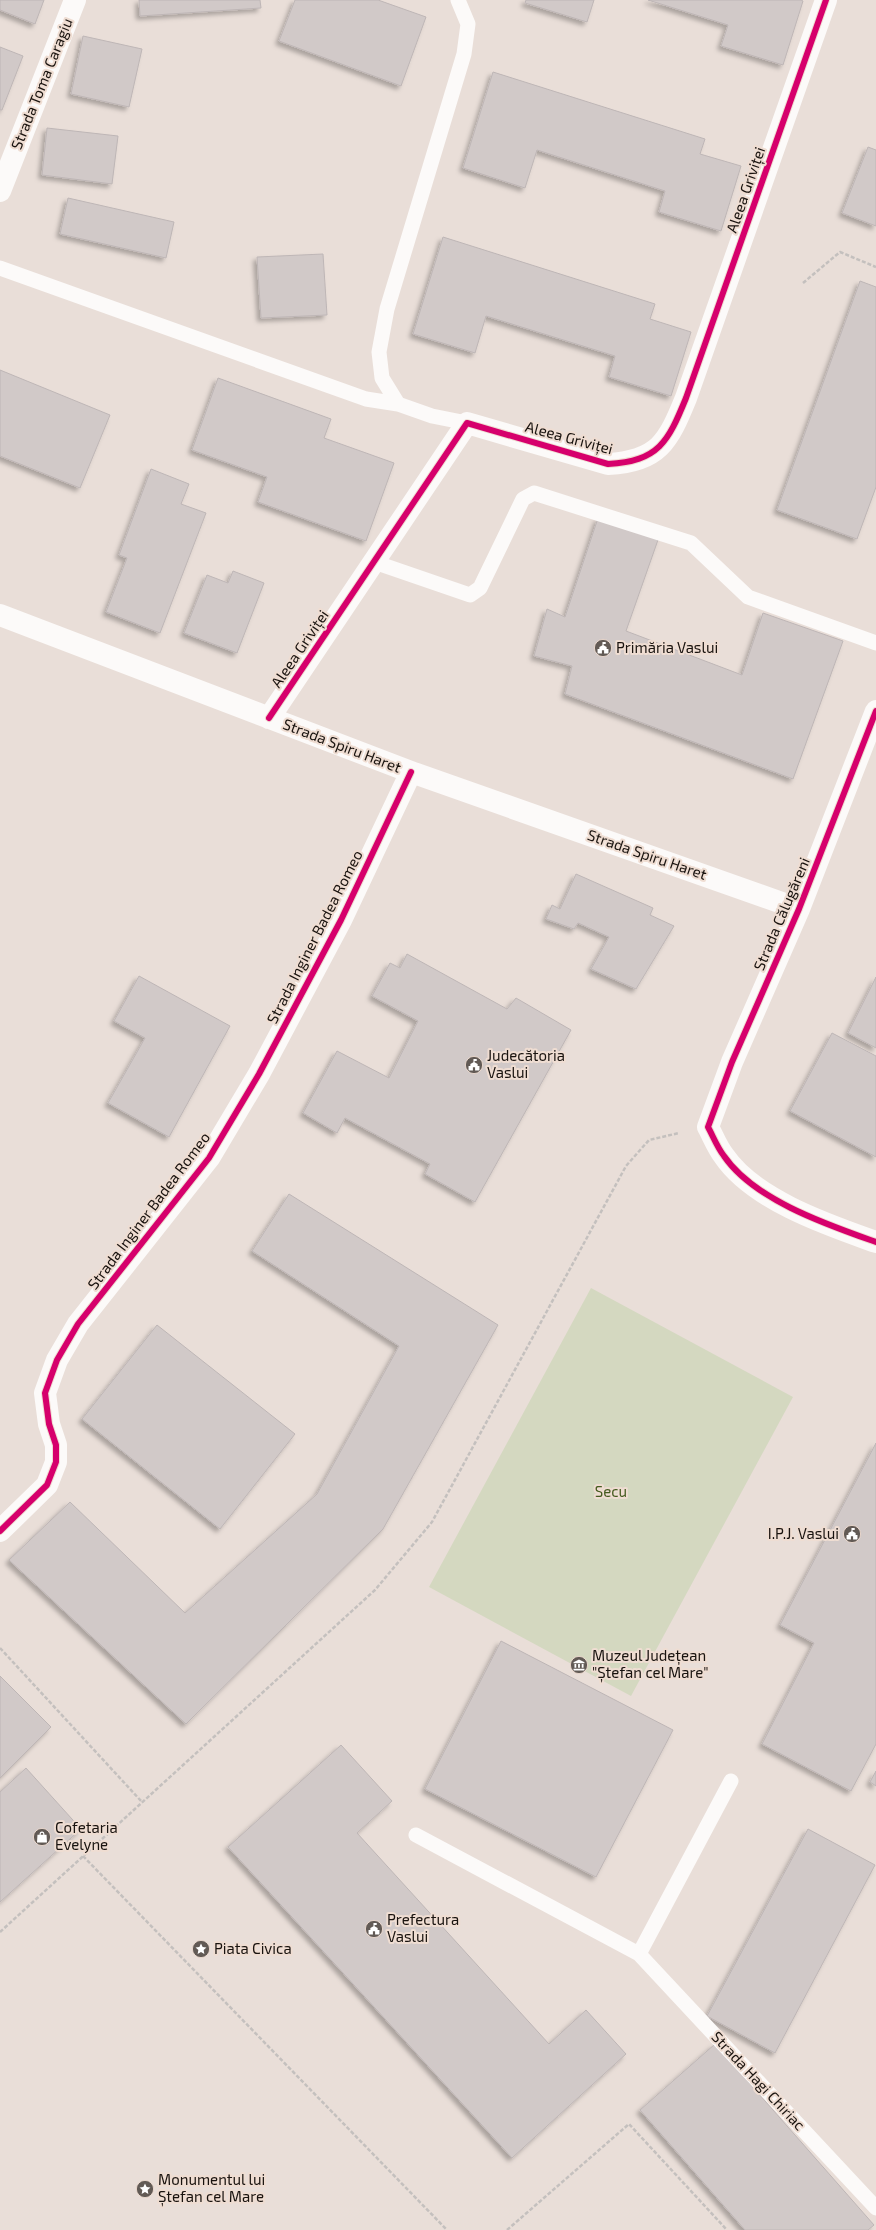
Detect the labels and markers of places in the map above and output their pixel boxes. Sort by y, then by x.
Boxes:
public building icon: Primăria Vaslui [593,638,613,658]
place label: Primăria Vaslui [616,638,718,656]
place label: Judecătoria Vaslui [487,1046,565,1081]
public building icon: Judecătoria Vaslui [464,1055,484,1075]
place label: I.P.J. Vaslui [768,1524,839,1542]
public building icon: I.P.J. Vaslui [842,1524,862,1544]
place label: Muzeul Județean "Ștefan cel Mare" [592,1646,709,1683]
museum icon: Muzeul Județean "Ștefan cel Mare" [569,1655,589,1675]
place label: Cofetaria Evelyne [55,1818,118,1853]
shop icon: Cofetaria Evelyne [32,1827,52,1847]
place label: Prefectura Vaslui [387,1910,459,1945]
public building icon: Prefectura Vaslui [364,1919,384,1939]
place icon: Piata Civica [191,1939,211,1959]
place label: Piata Civica [214,1939,292,1957]
place label: Monumentul lui Ștefan cel Mare [158,2170,265,2207]
place icon: Monumentul lui Ștefan cel Mare [135,2179,155,2199]

